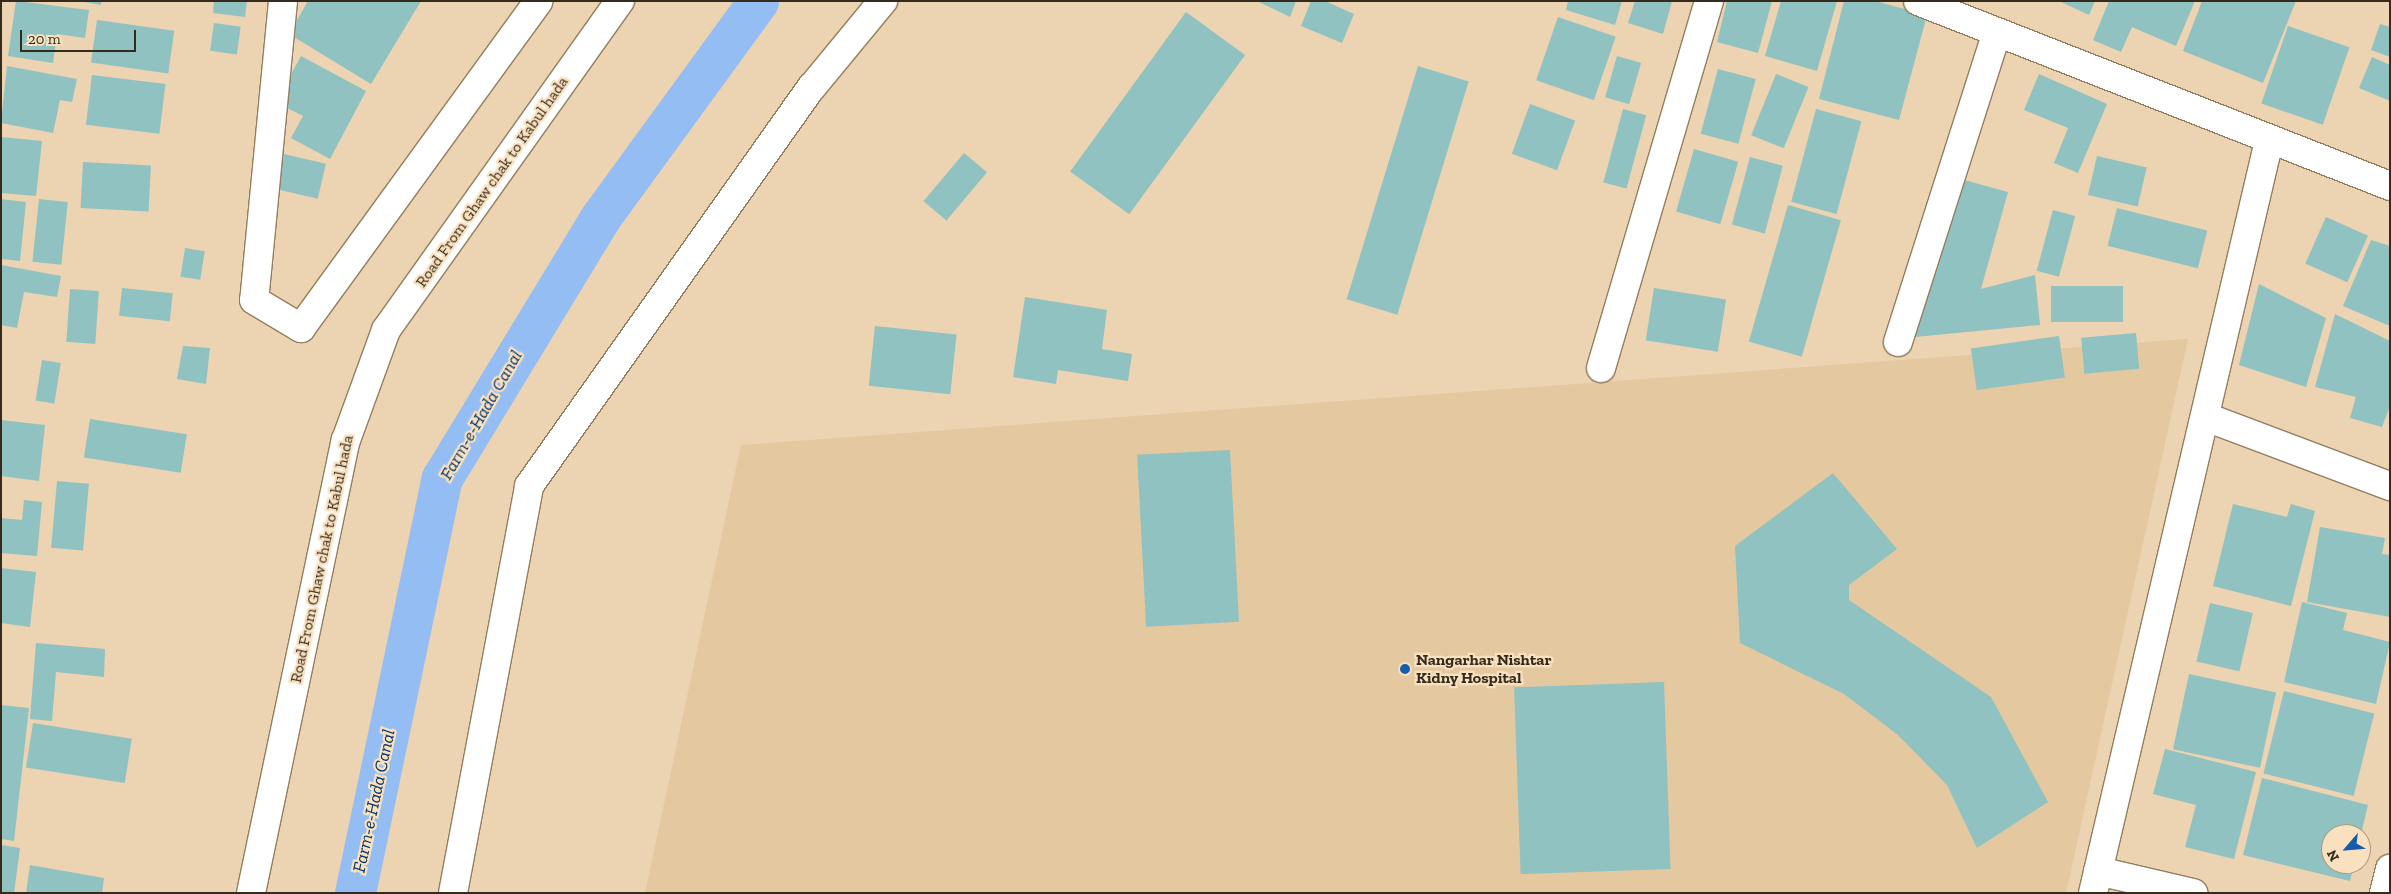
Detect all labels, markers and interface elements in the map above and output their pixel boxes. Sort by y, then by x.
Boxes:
scale bar [22,20,139,52]
text: 20 m [28,30,61,48]
street label: Road From Ghaw chak to Kabul hada [412,73,572,291]
water label: Farm-e-Hada Canal [435,346,527,484]
street label: Road From Ghaw chak to Kabul hada [286,433,358,685]
place label: Nangarhar Nishtar Kidny Hospital [1416,650,1552,688]
marker: Nangarhar Nishtar Kidny Hospital [1398,662,1412,676]
water label: Farm-e-Hada Canal [348,727,400,875]
north arrow [2321,824,2371,874]
text: N [2323,847,2343,864]

